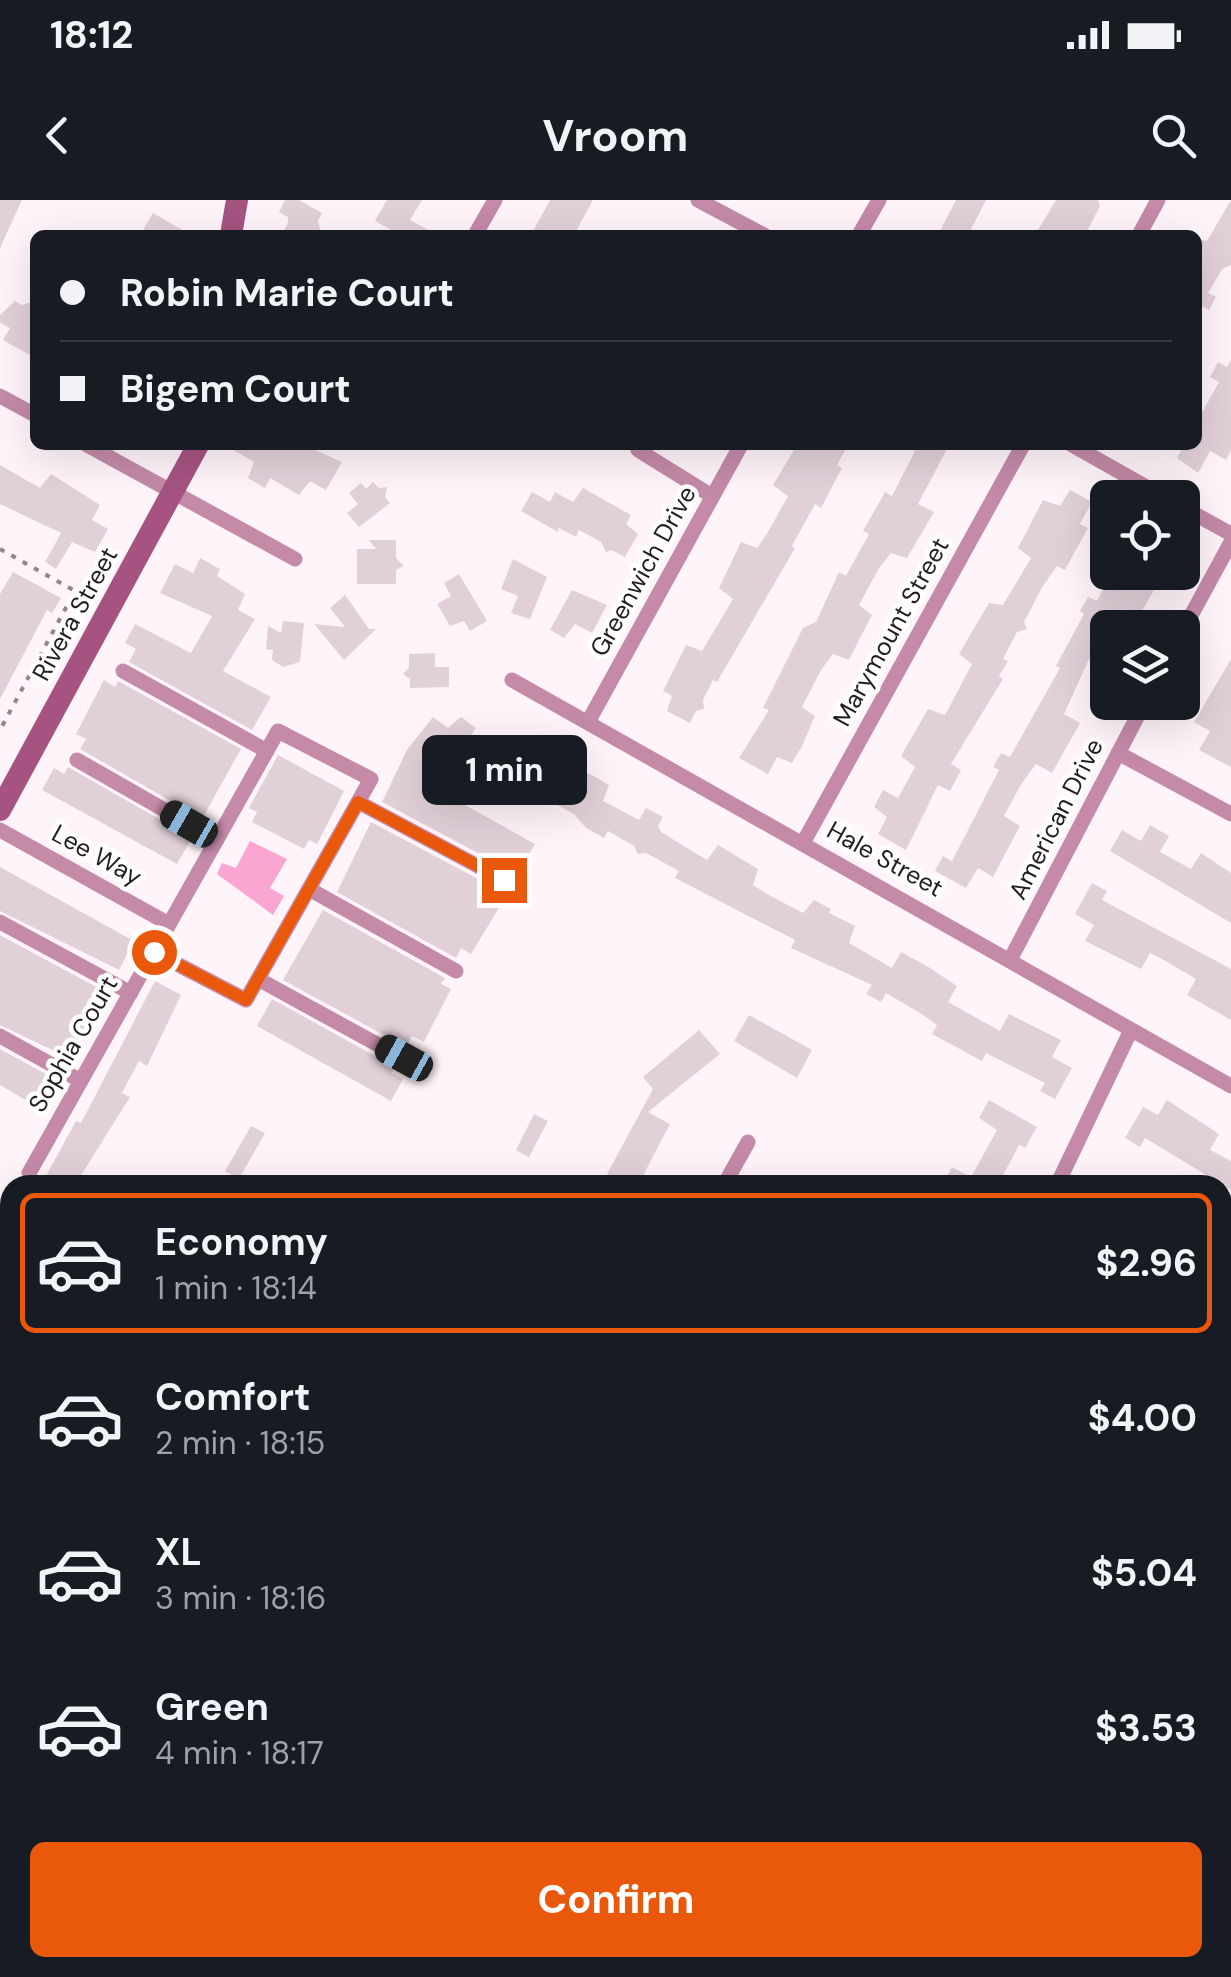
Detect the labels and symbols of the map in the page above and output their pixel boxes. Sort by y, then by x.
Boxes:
street label: Greenwich Drive [582,480,704,662]
street label: Marymount Street [825,532,957,732]
street label: Rivera Street [25,541,125,687]
street label: American Drive [1001,733,1111,905]
callout: 1 min [422,735,586,805]
car [156,796,222,852]
street label: Hale Street [821,814,949,904]
street label: Lee Way [46,817,148,893]
route end [482,858,527,903]
route start [132,930,177,975]
street label: Sophia Court [21,970,125,1118]
car [370,1030,438,1086]

